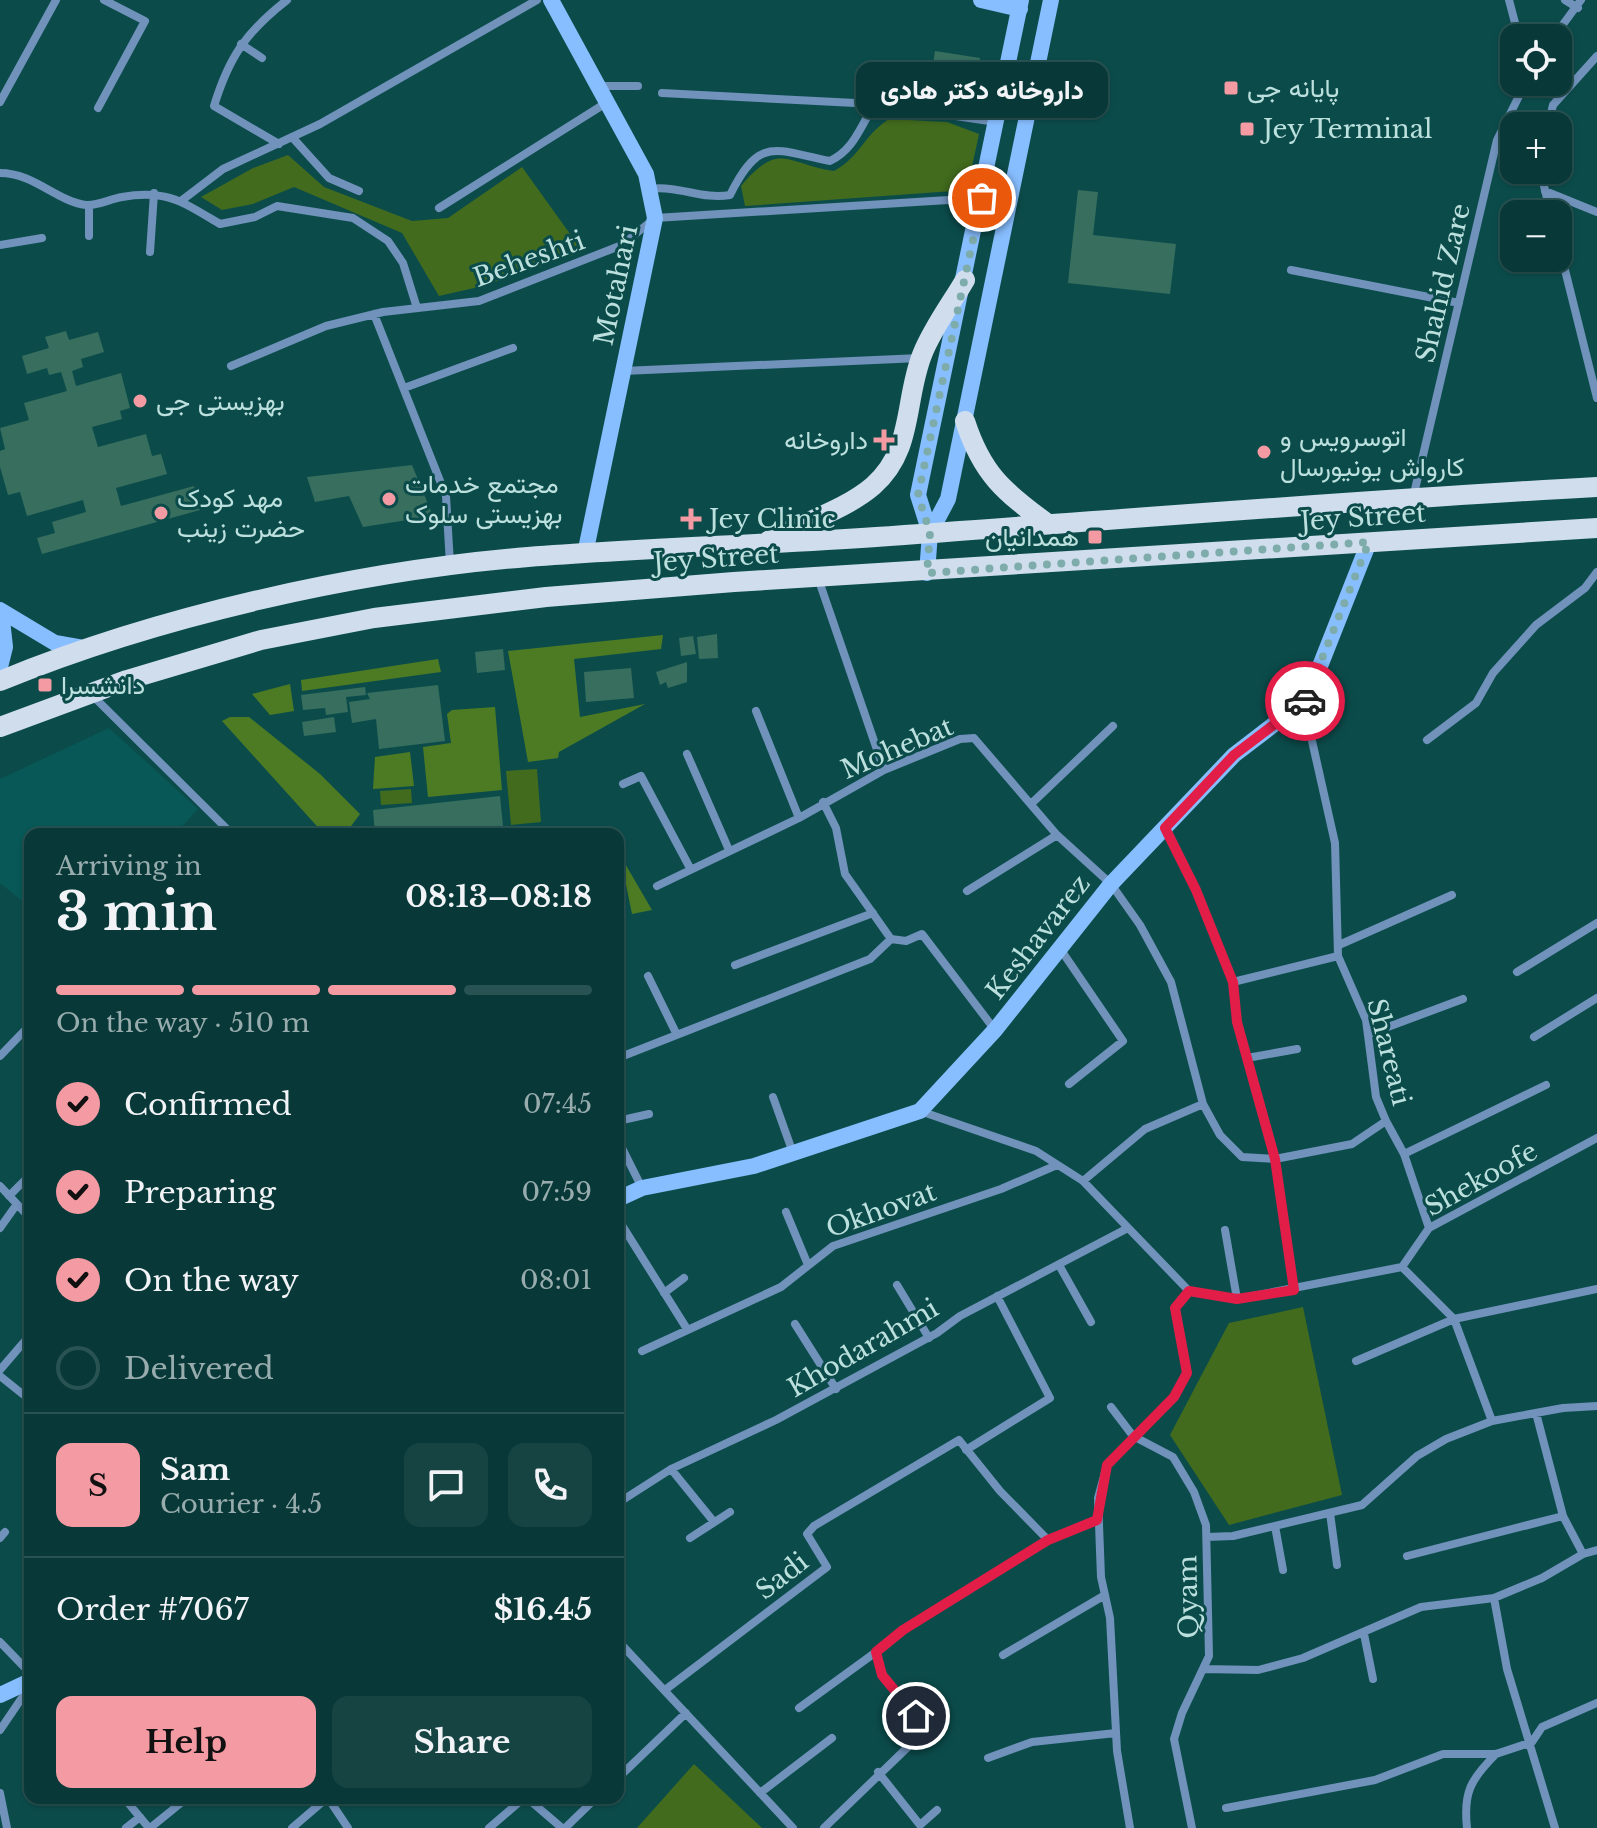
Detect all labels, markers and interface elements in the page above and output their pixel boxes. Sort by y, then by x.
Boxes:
map controls [1500,24,1572,272]
button: locate [1500,24,1572,96]
callout: داروخانه دکتر هادی [856,62,1108,118]
place label: پایانه جی [1247,72,1339,106]
text: داروخانه دکتر هادی [880,74,1084,106]
marker: پایانه جی [1222,79,1240,97]
button: + [1500,112,1572,184]
place label: Jey Terminal [1260,113,1433,145]
marker: Jey Terminal [1238,120,1256,138]
pin [948,164,1016,232]
icon: bag [960,176,1004,220]
street label: Shahid Zare [1409,200,1477,366]
button: − [1500,200,1572,272]
street label: Motahari [588,222,644,348]
street label: Beheshti [469,224,589,294]
place label: بهزیستی جی [156,385,285,417]
marker: بهزیستی جی [131,392,149,410]
place label: اتوسرویس و کارواش یونیورسال [1280,421,1464,483]
place label: داروخانه [784,424,868,456]
marker: داروخانه [875,431,893,449]
marker: اتوسرویس و کارواش یونیورسال [1255,443,1273,461]
place label: مجتمع خدمات بهزیستی سلوک [405,468,562,530]
place label: مهد کودک حضرت زینب [177,482,305,544]
marker: مجتمع خدمات بهزیستی سلوک [380,490,398,508]
street label: Jey Street [1296,497,1427,538]
place label: Jey Clinic [706,503,835,535]
marker: مهد کودک حضرت زینب [152,504,170,522]
marker: Jey Clinic [680,508,702,530]
place label: همدانیان [985,521,1079,553]
marker: همدانیان [1086,528,1104,546]
street label: Jey Street [649,538,780,579]
courier [1265,661,1345,741]
place label: دانشسرا [61,669,145,701]
marker: دانشسرا [36,676,54,694]
icon: car [1283,679,1327,723]
street label: Mohebat [836,710,958,786]
text: Arriving in [56,850,202,882]
street label: Keshavarez [979,868,1097,1006]
text: 08:13–08:18 [405,878,592,915]
text: 3 min [56,880,217,944]
street label: Shareati [1360,995,1418,1109]
text: On the way · 510 m [56,1007,310,1039]
icon: check [56,1082,100,1126]
text: Confirmed [124,1086,292,1123]
text: 07:45 [523,1088,592,1120]
street label: Shekoofe [1419,1135,1543,1223]
icon: check [56,1170,100,1214]
text: Preparing [124,1174,276,1211]
street label: Okhovat [822,1175,940,1245]
text: 07:59 [521,1176,592,1208]
icon: check [56,1258,100,1302]
text: On the way [124,1262,299,1299]
text: 08:01 [520,1264,592,1296]
street label: Khodarahmi [782,1292,944,1404]
text: Delivered [124,1350,274,1387]
button: chat [404,1443,488,1527]
button: phone [508,1443,592,1527]
text: Sam [160,1451,230,1488]
text: S [88,1467,108,1504]
text: Courier · 4.5 [160,1488,322,1520]
street label: Sadi [749,1546,815,1606]
street label: Qyam [1171,1555,1205,1639]
text: Order #7067 [56,1591,249,1628]
text: $16.45 [494,1591,592,1628]
pin [882,1682,950,1750]
icon: home [894,1694,938,1738]
button: Help [56,1696,316,1788]
button: Share [332,1696,592,1788]

